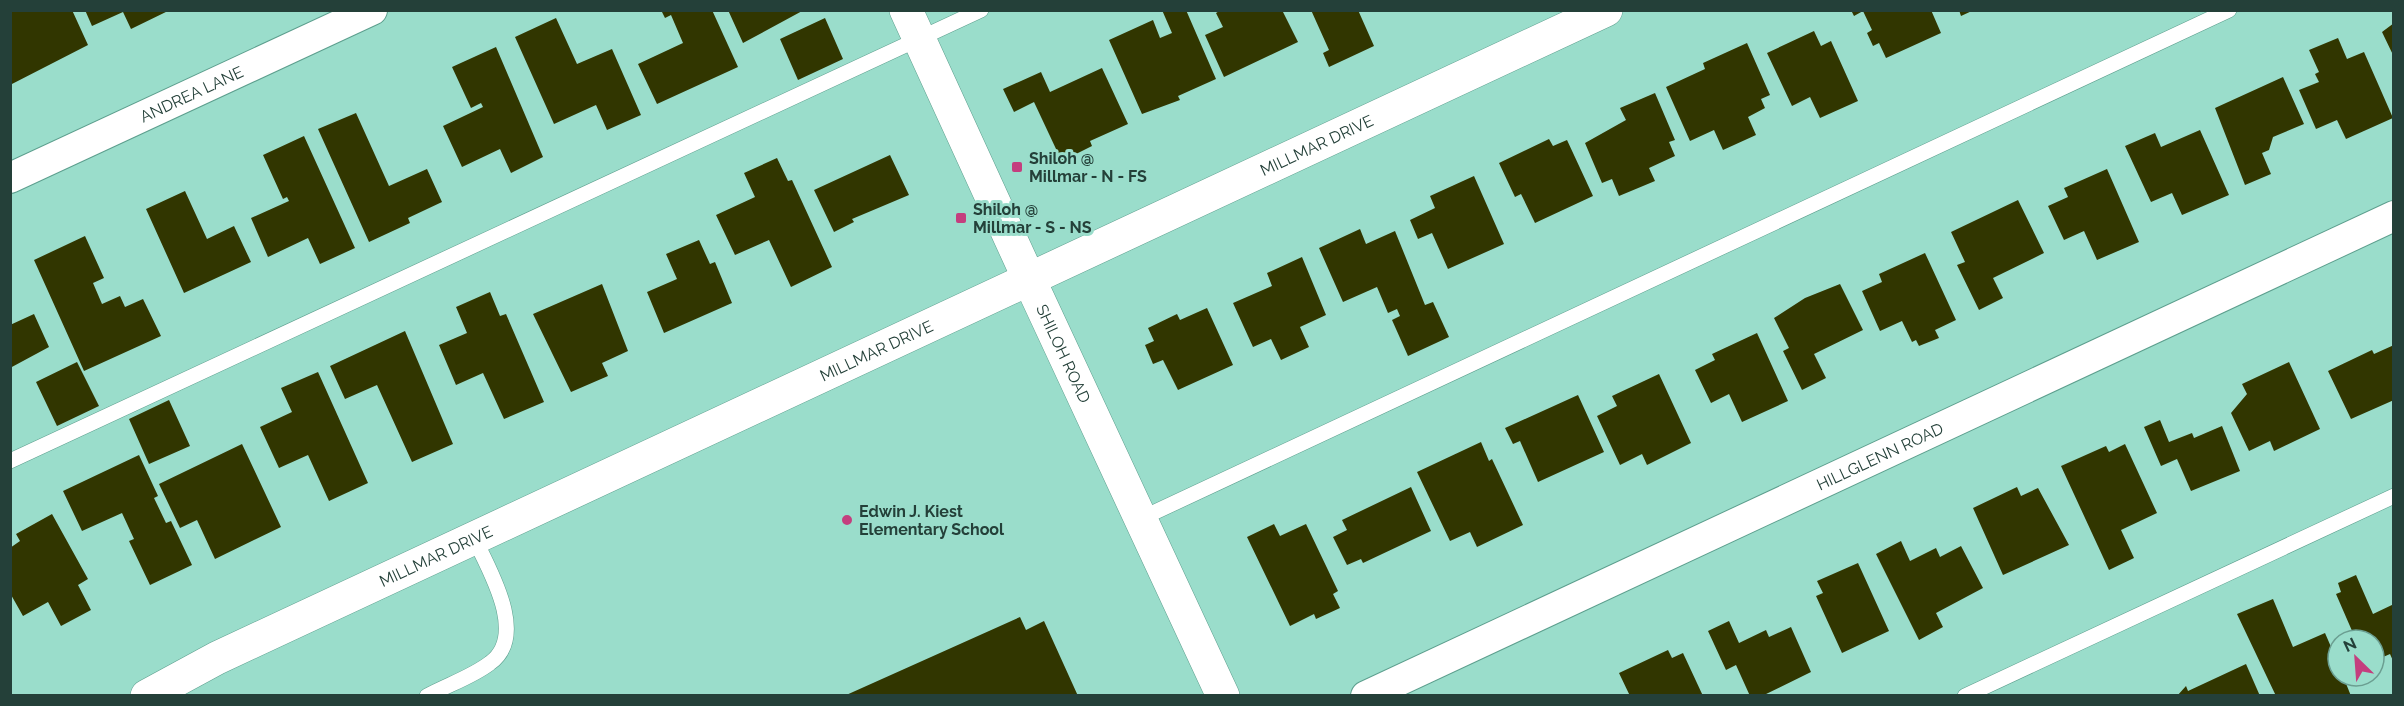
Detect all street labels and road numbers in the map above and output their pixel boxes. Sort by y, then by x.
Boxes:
street label: ANDREA LANE [137,62,246,126]
street label: MILLMAR DRIVE [1257,110,1376,180]
street label: SHILOH ROAD [1033,301,1095,406]
street label: MILLMAR DRIVE [817,316,936,385]
street label: HILLGLENN ROAD [1813,418,1946,494]
street label: MILLMAR DRIVE [376,521,496,590]

